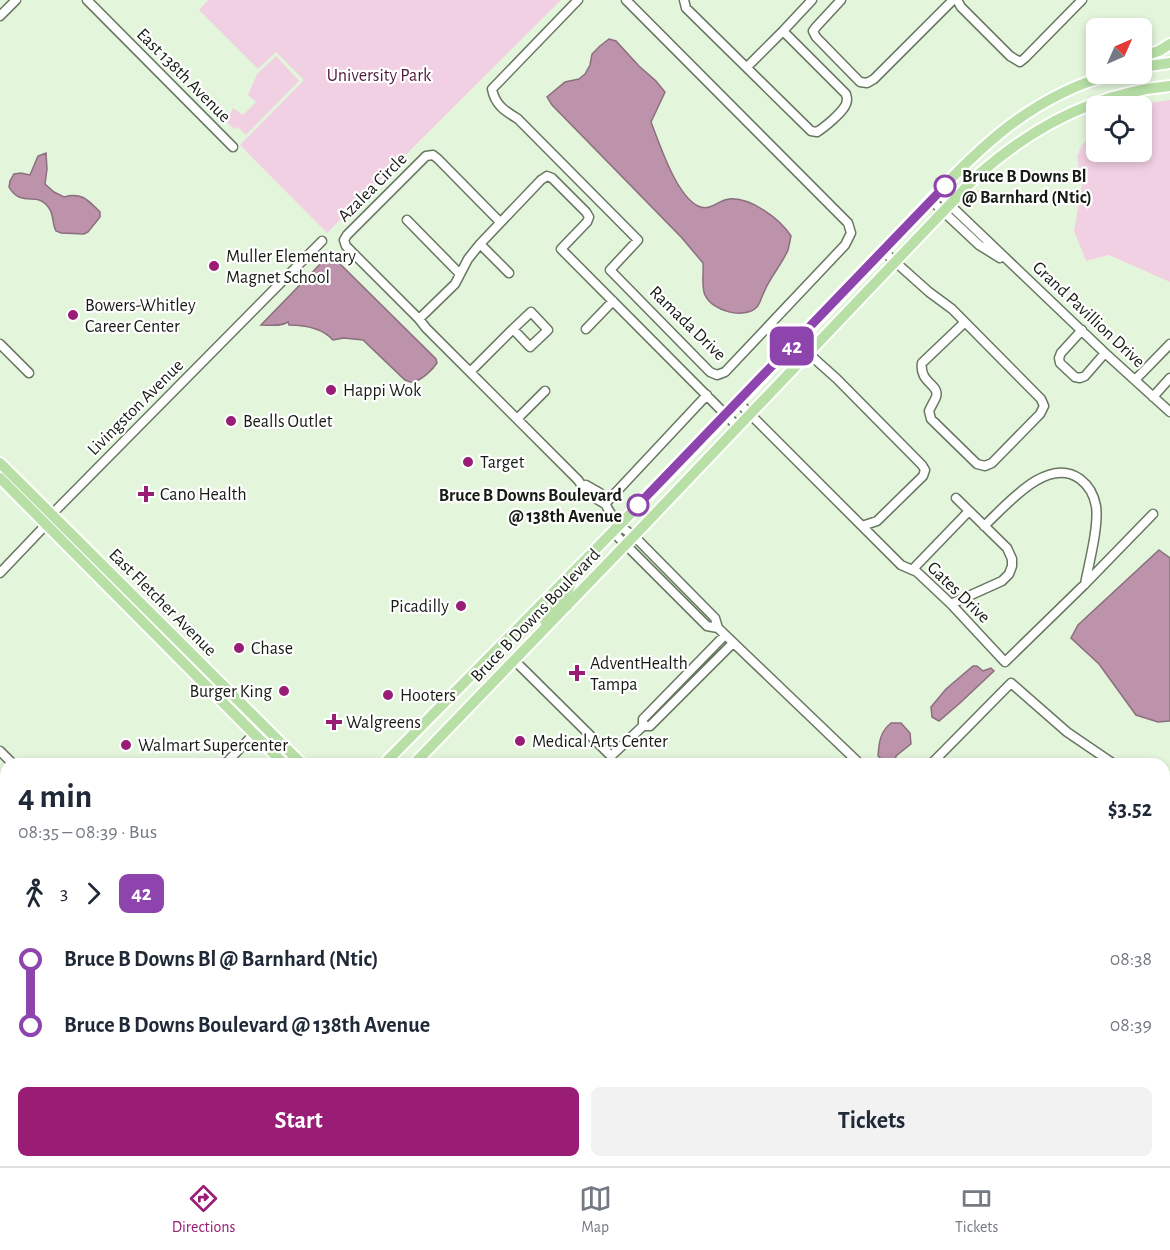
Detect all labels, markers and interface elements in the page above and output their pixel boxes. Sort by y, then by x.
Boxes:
north arrow [1086,18,1152,84]
map controls [1086,18,1152,162]
street label: East 138th Avenue [133,25,234,126]
park label: University Park [327,67,432,85]
button: locate [1086,96,1152,162]
street label: Azalea Circle [335,150,411,226]
place label: Bruce B Downs Bl @ Barnhard (Ntic) [962,168,1092,207]
marker: Bruce B Downs Bl @ Barnhard (Ntic) [934,175,956,197]
place label: Muller Elementary Magnet School [226,248,356,287]
street label: Grand Pavillion Drive [1029,258,1148,371]
marker: Muller Elementary Magnet School [207,259,221,273]
street label: Ramada Drive [646,283,729,364]
place label: Bowers-Whitley Career Center [85,297,196,336]
marker: Bowers-Whitley Career Center [66,308,80,322]
line badge: 42 [765,326,819,366]
text: 42 [782,336,802,357]
street label: Livingston Avenue [84,356,187,459]
place label: Happi Wok [343,382,422,400]
marker: Happi Wok [324,383,338,397]
place label: Bealls Outlet [243,413,333,431]
marker: Bealls Outlet [224,414,238,428]
place label: Target [480,454,525,472]
marker: Target [461,455,475,469]
marker: Cano Health [137,485,155,503]
place label: Cano Health [160,486,247,504]
place label: Bruce B Downs Boulevard @ 138th Avenue [439,487,623,526]
marker: Bruce B Downs Boulevard @ 138th Avenue [627,494,649,516]
street label: East Fletcher Avenue [105,545,220,660]
street label: Bruce B Downs Boulevard [468,546,604,686]
street label: Gates Drive [923,559,993,627]
place label: Picadilly [390,598,449,616]
marker: Picadilly [454,599,468,613]
place label: Chase [251,640,293,658]
marker: Chase [232,641,246,655]
place label: AdventHealth Tampa [590,655,688,694]
marker: AdventHealth Tampa [568,664,586,682]
place label: Burger King [189,683,272,701]
marker: Burger King [277,684,291,698]
place label: Hooters [400,687,456,705]
marker: Hooters [381,688,395,702]
place label: Walgreens [346,714,421,732]
marker: Walgreens [327,715,341,729]
place label: Medical Arts Center [532,733,668,751]
marker: Medical Arts Center [513,734,527,748]
place label: Walmart Supercenter [138,737,288,755]
marker: Walmart Supercenter [119,738,133,752]
text: 4 min [18,781,92,814]
text: $3.52 [1108,798,1152,820]
text: 08:35 – 08:39 · Bus [18,822,157,842]
icon: walk [18,877,51,910]
icon: forward [77,877,110,910]
text: 3 [60,883,68,903]
text: 42 [131,883,152,904]
text: Bruce B Downs Bl @ Barnhard (Ntic) [64,948,379,970]
text: 08:38 [1110,949,1152,969]
text: Bruce B Downs Boulevard @ 138th Avenue [64,1014,430,1036]
text: 08:39 [1110,1015,1152,1035]
button: Start [18,1087,579,1156]
button: Tickets [591,1087,1152,1156]
tab: Directions [172,1182,235,1237]
tab: Map [579,1182,612,1237]
tab: Tickets [955,1182,998,1237]

